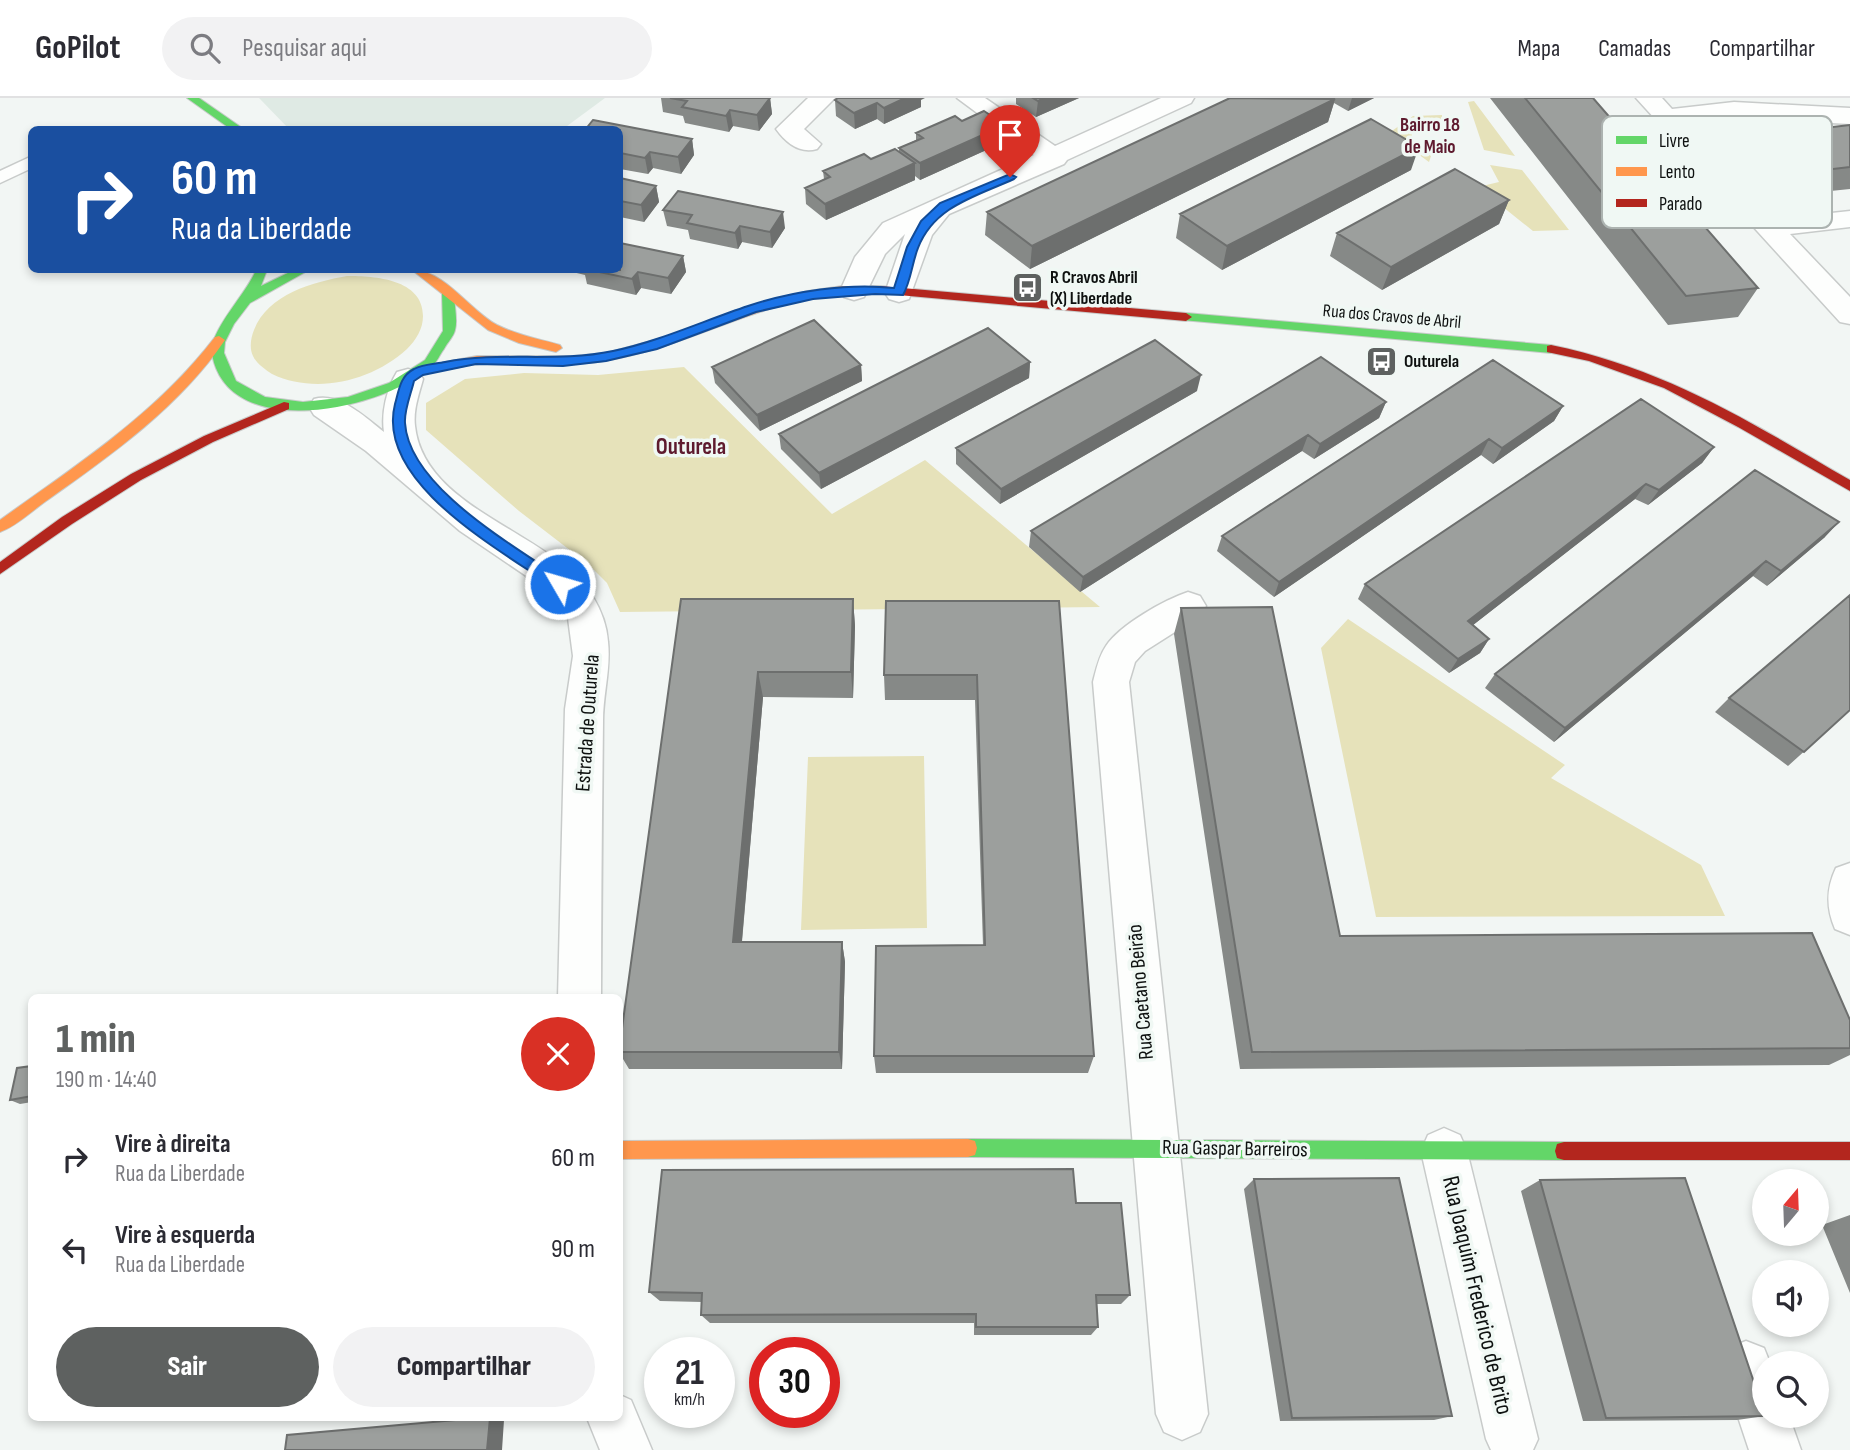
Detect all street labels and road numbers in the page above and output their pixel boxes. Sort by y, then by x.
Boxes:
street label: Rua dos Cravos de Abril [1322,300,1462,333]
street label: Estrada de Outurela [570,654,605,793]
street label: Rua Caetano Beirão [1122,923,1159,1061]
street label: Rua Gaspar Barreiros [1162,1135,1308,1162]
street label: Rua Joaquim Frederico de Brito [1436,1173,1519,1417]

